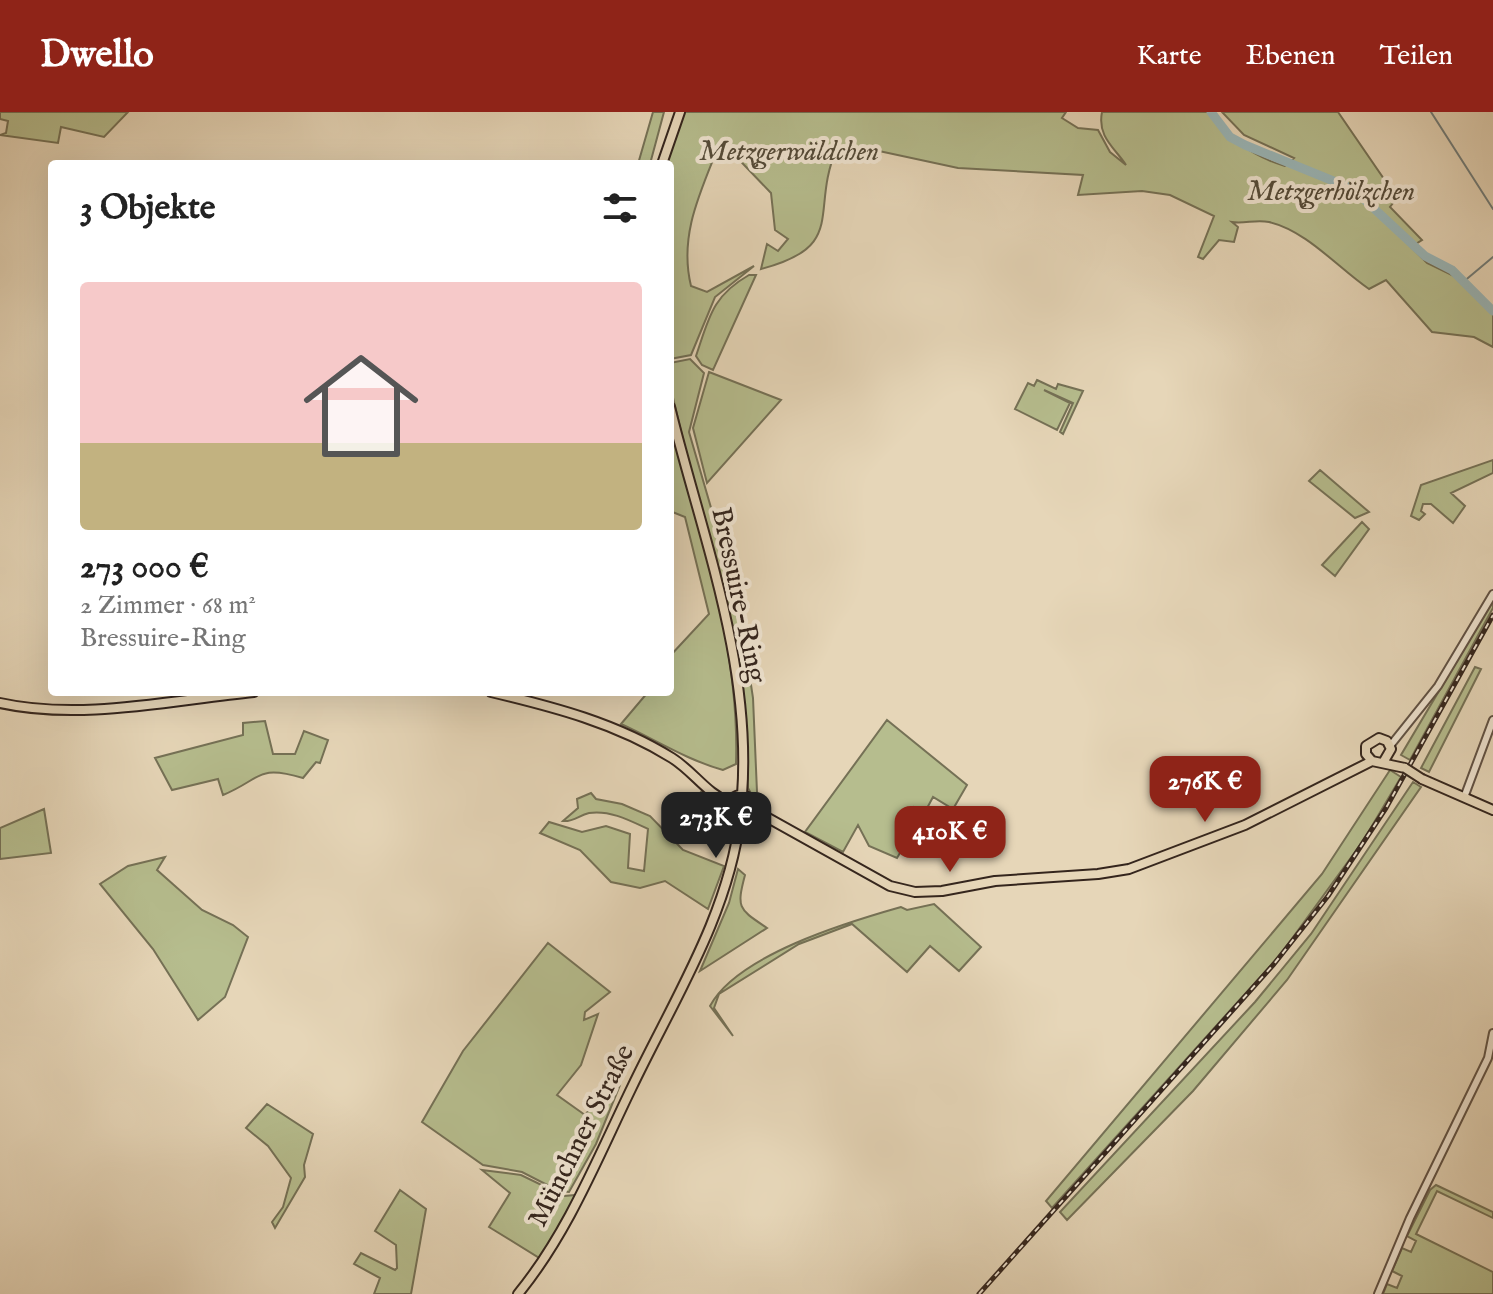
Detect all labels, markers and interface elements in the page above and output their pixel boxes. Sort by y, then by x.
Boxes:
text: Dwello [40,32,154,80]
text: Karte [1136,39,1201,74]
text: Ebenen [1245,39,1335,74]
text: Teilen [1379,39,1453,74]
park label: Metzgerwäldchen [699,135,879,170]
park label: Metzgerhölzchen [1247,175,1415,210]
icon: filters [598,186,642,230]
text: 3 Objekte [80,187,215,230]
icon: home [289,334,433,478]
street label: Bressuire-Ring [702,504,774,687]
text: 273 000 € [80,546,209,589]
text: 2 Zimmer · 68 m² [80,589,256,622]
text: Bressuire-Ring [80,622,246,655]
pin: 276K € [1140,756,1270,824]
text: 276K € [1168,765,1242,798]
pin: 273K € [651,792,781,860]
text: 273K € [679,801,753,834]
pin: 410K € [885,806,1015,874]
text: 410K € [913,815,987,848]
street label: Münchner Straße [521,1039,643,1233]

